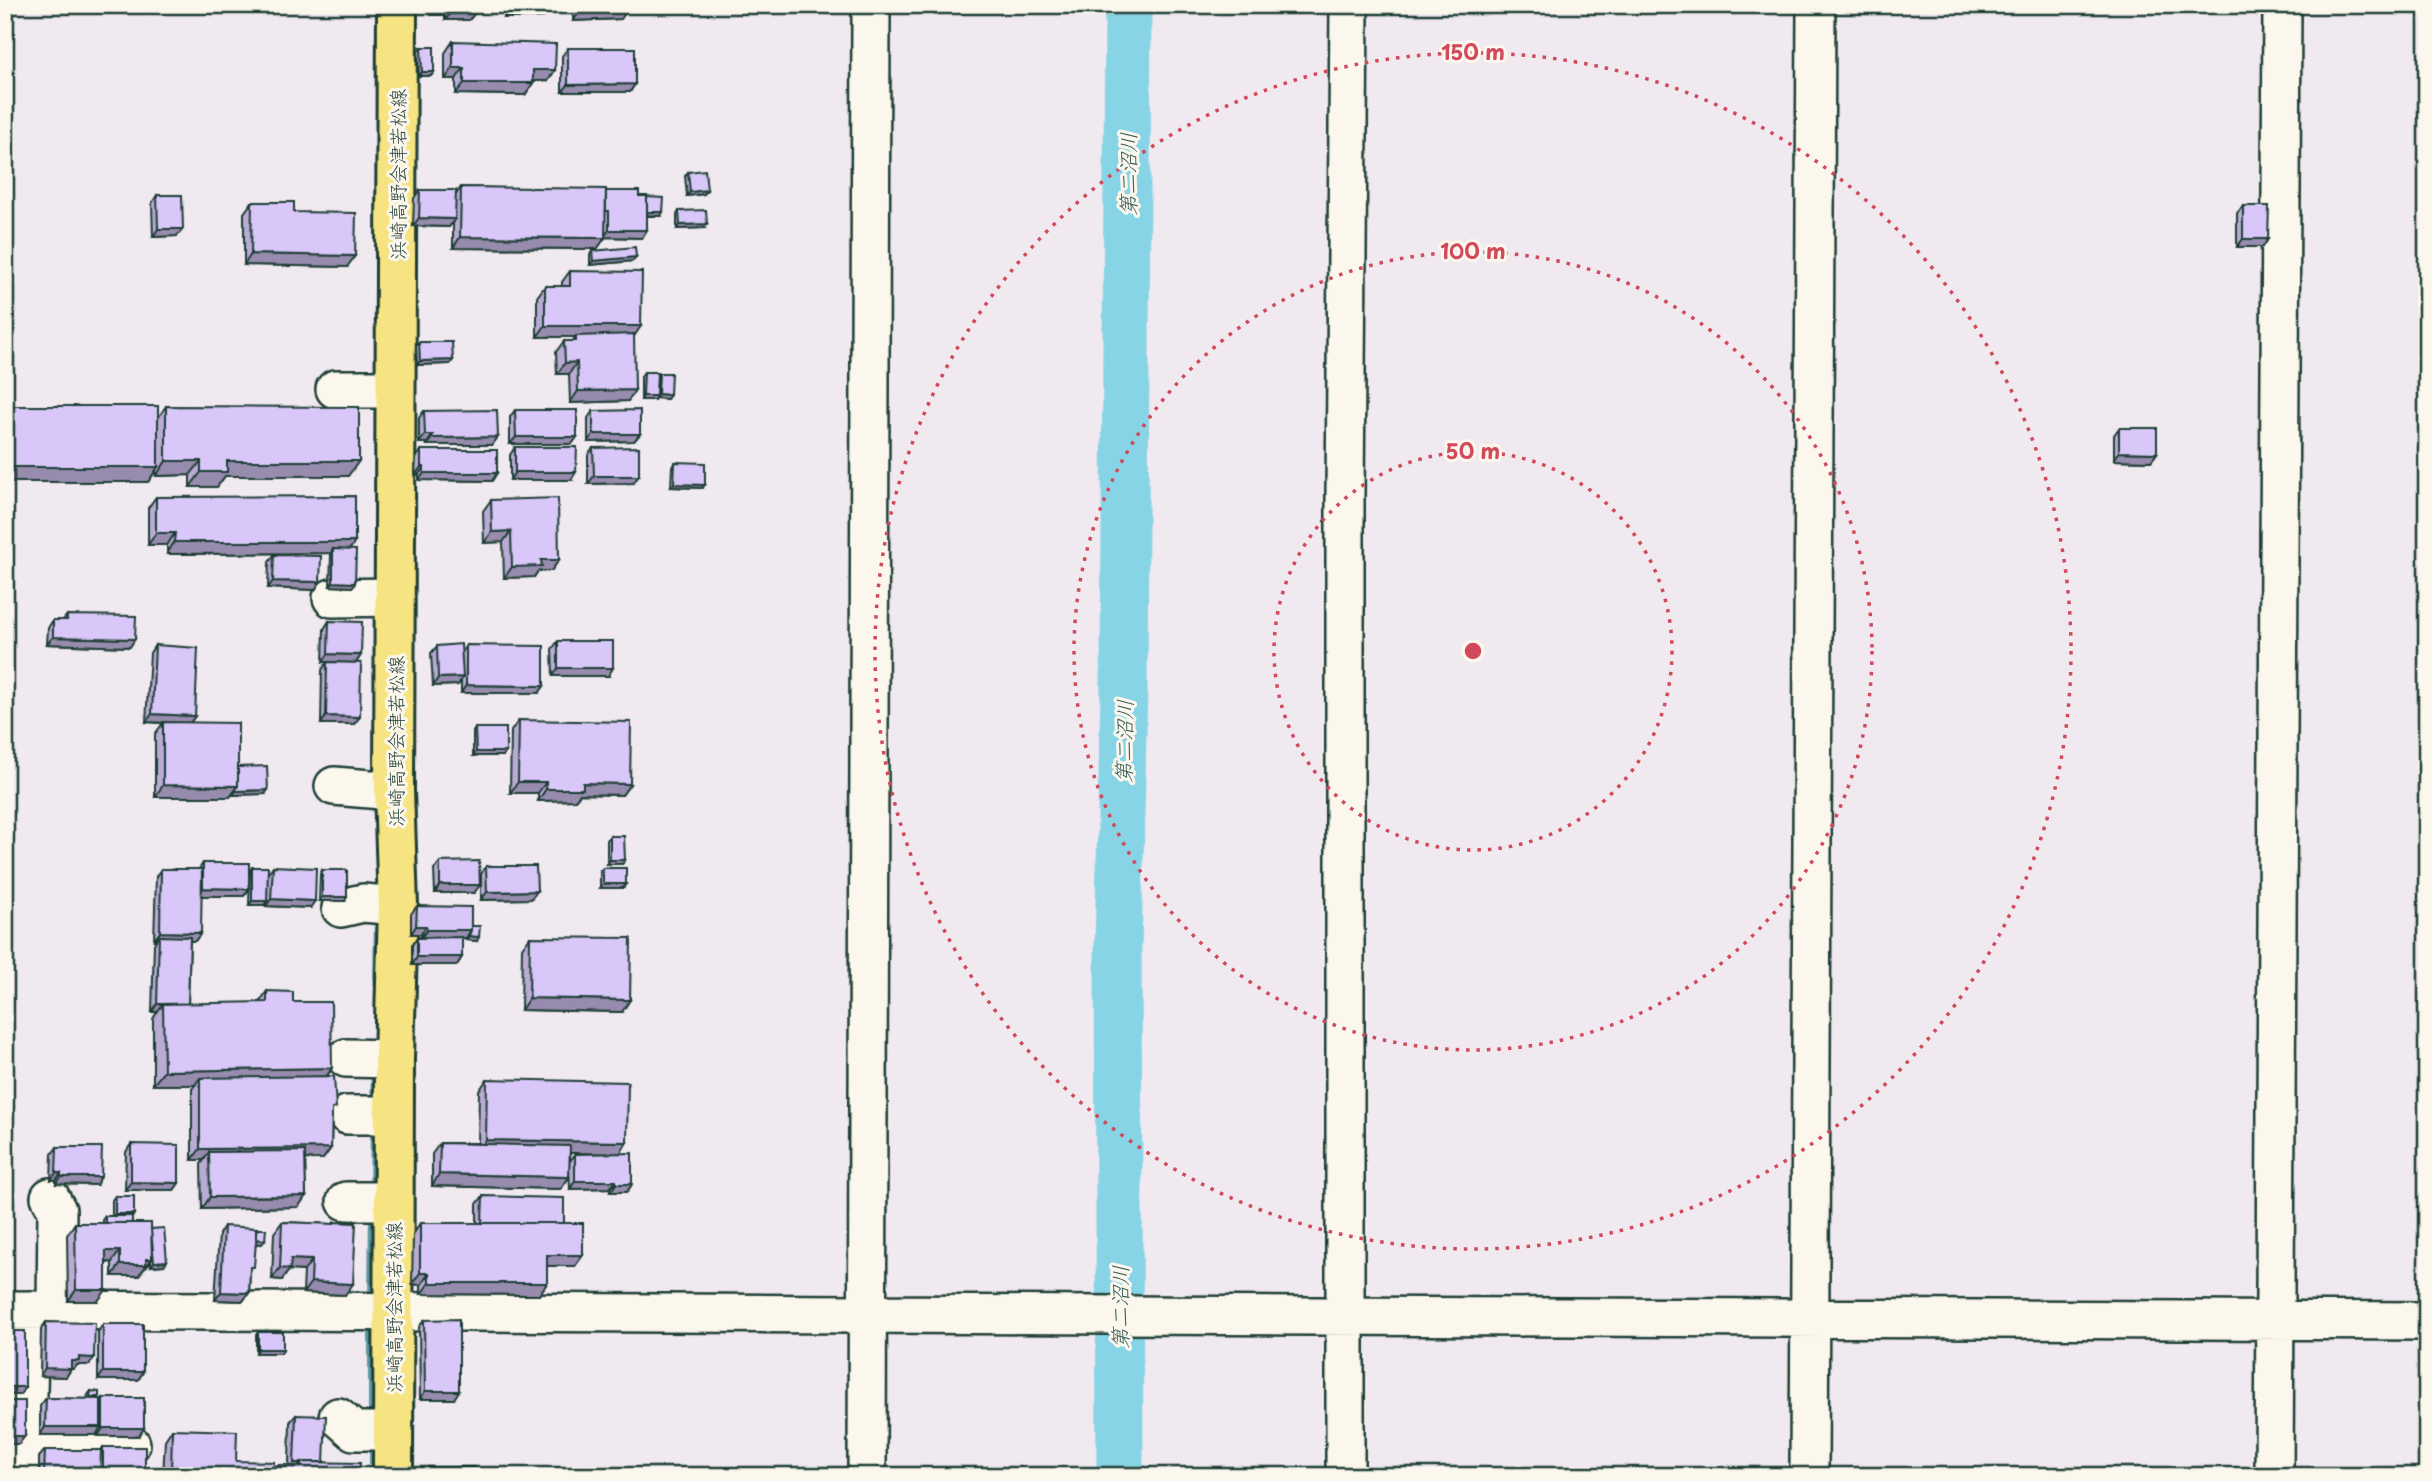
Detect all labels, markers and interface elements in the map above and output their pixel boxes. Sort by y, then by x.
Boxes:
text: 150 m [1441,35,1505,67]
street label: 浜崎高野会津若松線 [383,88,411,260]
water label: 第二沼川 [1111,132,1143,216]
text: 100 m [1440,234,1506,266]
text: 50 m [1446,434,1500,466]
centre of rings [1461,639,1485,663]
street label: 浜崎高野会津若松線 [381,655,409,827]
water label: 第二沼川 [1106,699,1140,783]
street label: 浜崎高野会津若松線 [379,1221,407,1393]
water label: 第二沼川 [1103,1265,1135,1349]

